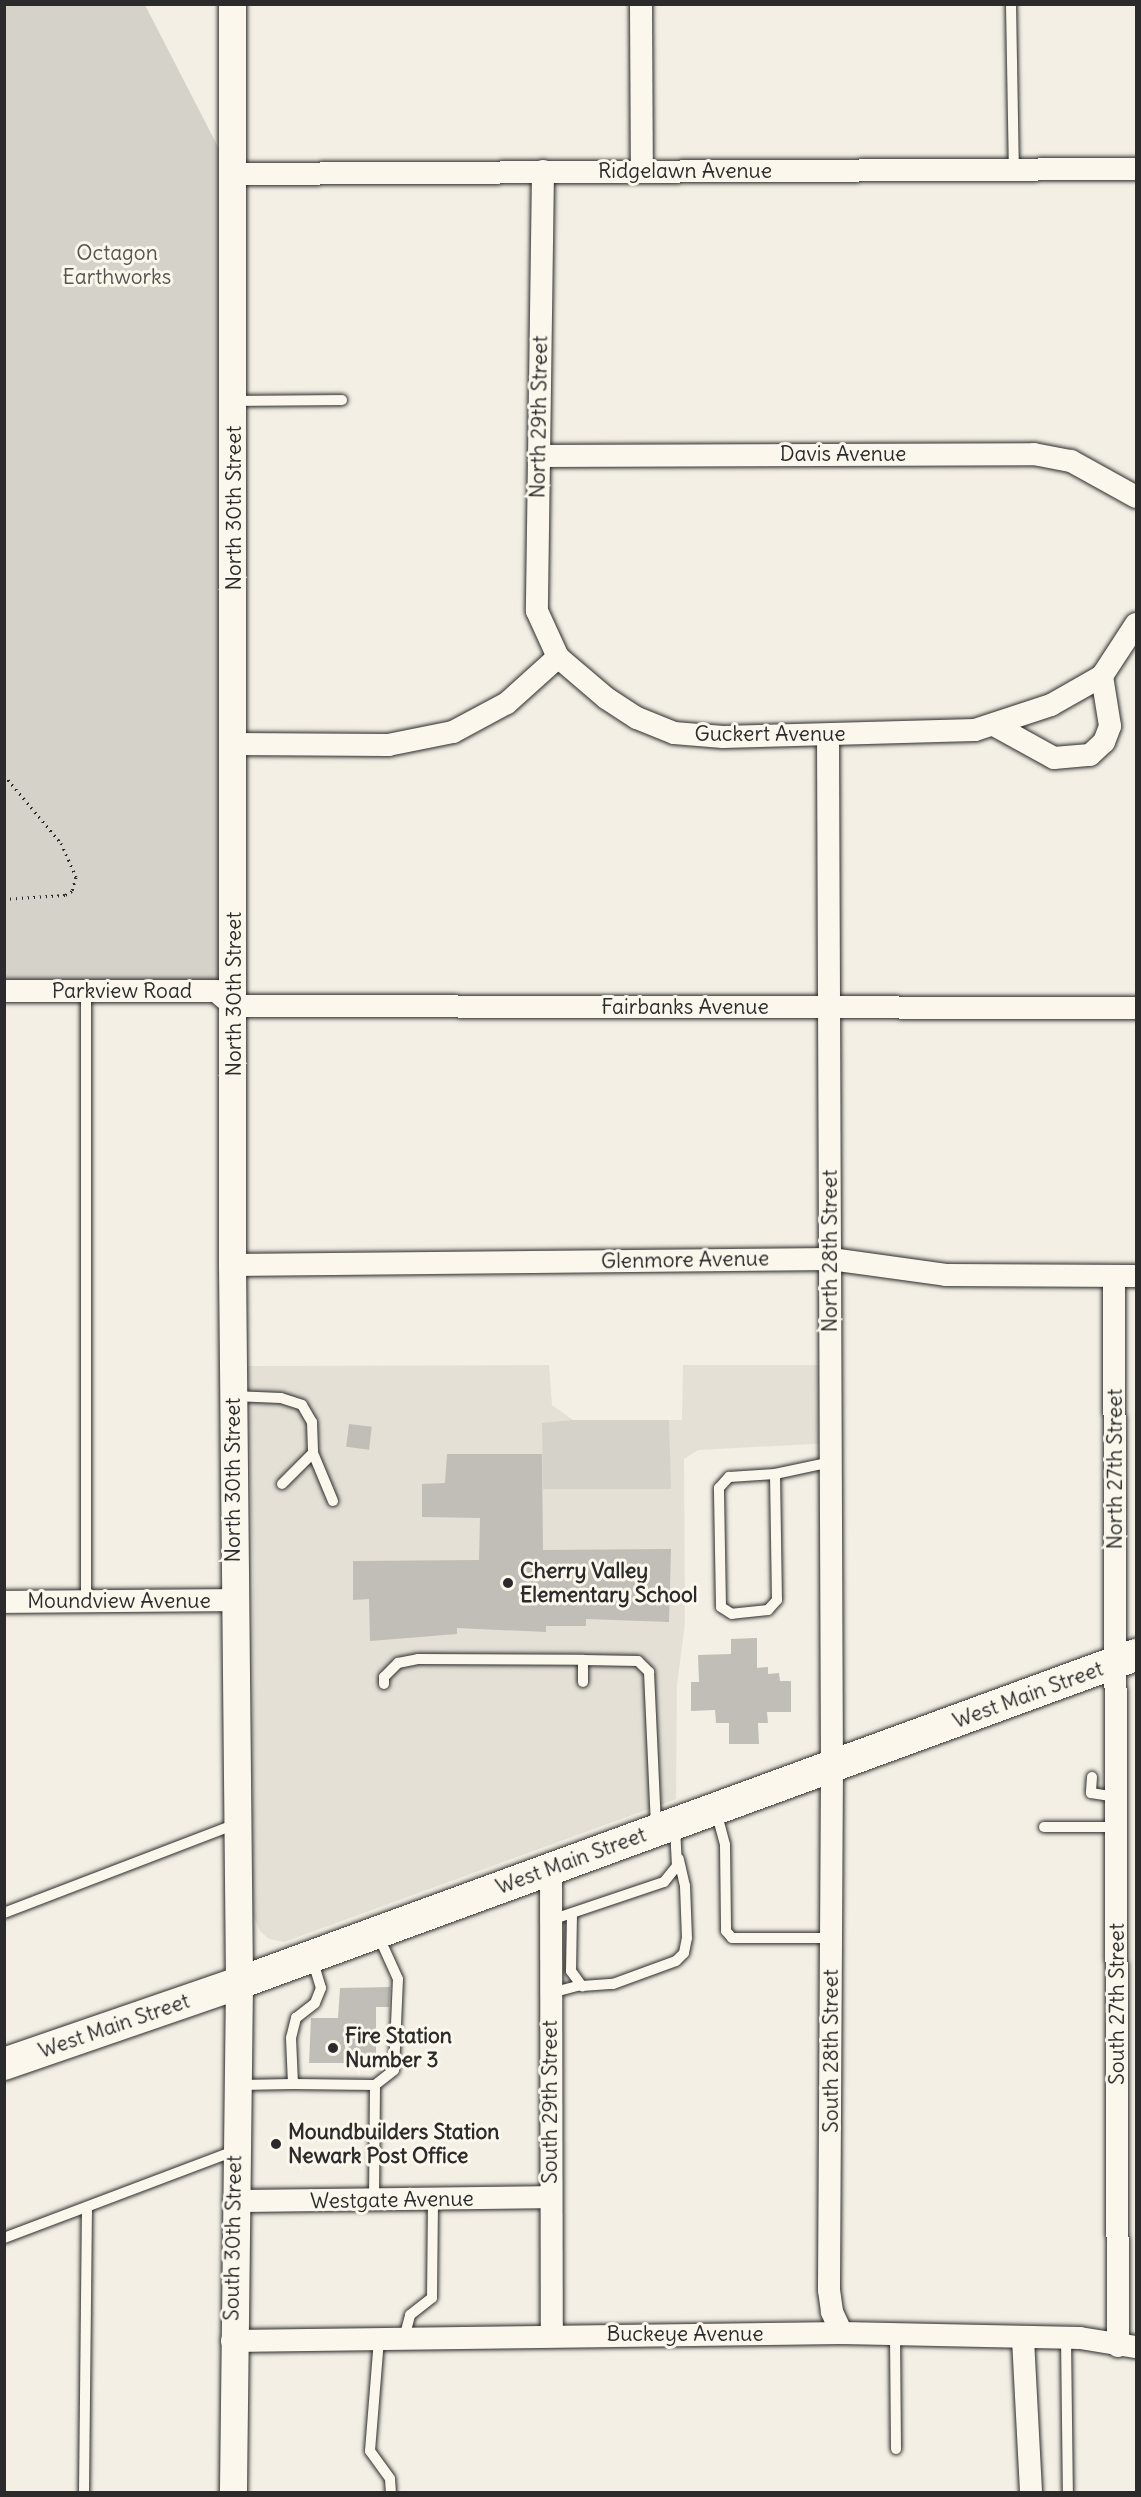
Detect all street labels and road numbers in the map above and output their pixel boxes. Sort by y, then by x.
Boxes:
street label: Ridgelawn Avenue [598,158,772,184]
street label: North 29th Street [525,335,553,499]
street label: North 30th Street [221,426,247,590]
street label: Davis Avenue [780,441,906,467]
street label: Guckert Avenue [695,721,845,747]
street label: North 30th Street [221,912,247,1076]
street label: Parkview Road [52,978,192,1004]
street label: Fairbanks Avenue [601,994,769,1020]
street label: North 28th Street [817,1170,843,1332]
street label: Glenmore Avenue [601,1246,769,1274]
street label: North 27th Street [1102,1389,1128,1549]
street label: North 30th Street [220,1398,246,1562]
street label: Moundview Avenue [27,1588,211,1614]
street label: West Main Street [949,1656,1107,1734]
street label: West Main Street [492,1822,650,1900]
street label: South 27th Street [1104,1923,1130,2085]
street label: South 28th Street [818,1969,844,2133]
street label: West Main Street [35,1988,193,2064]
street label: South 29th Street [537,2020,563,2184]
street label: South 30th Street [219,2155,247,2321]
street label: Westgate Avenue [310,2186,474,2214]
street label: Buckeye Avenue [606,2321,764,2347]

